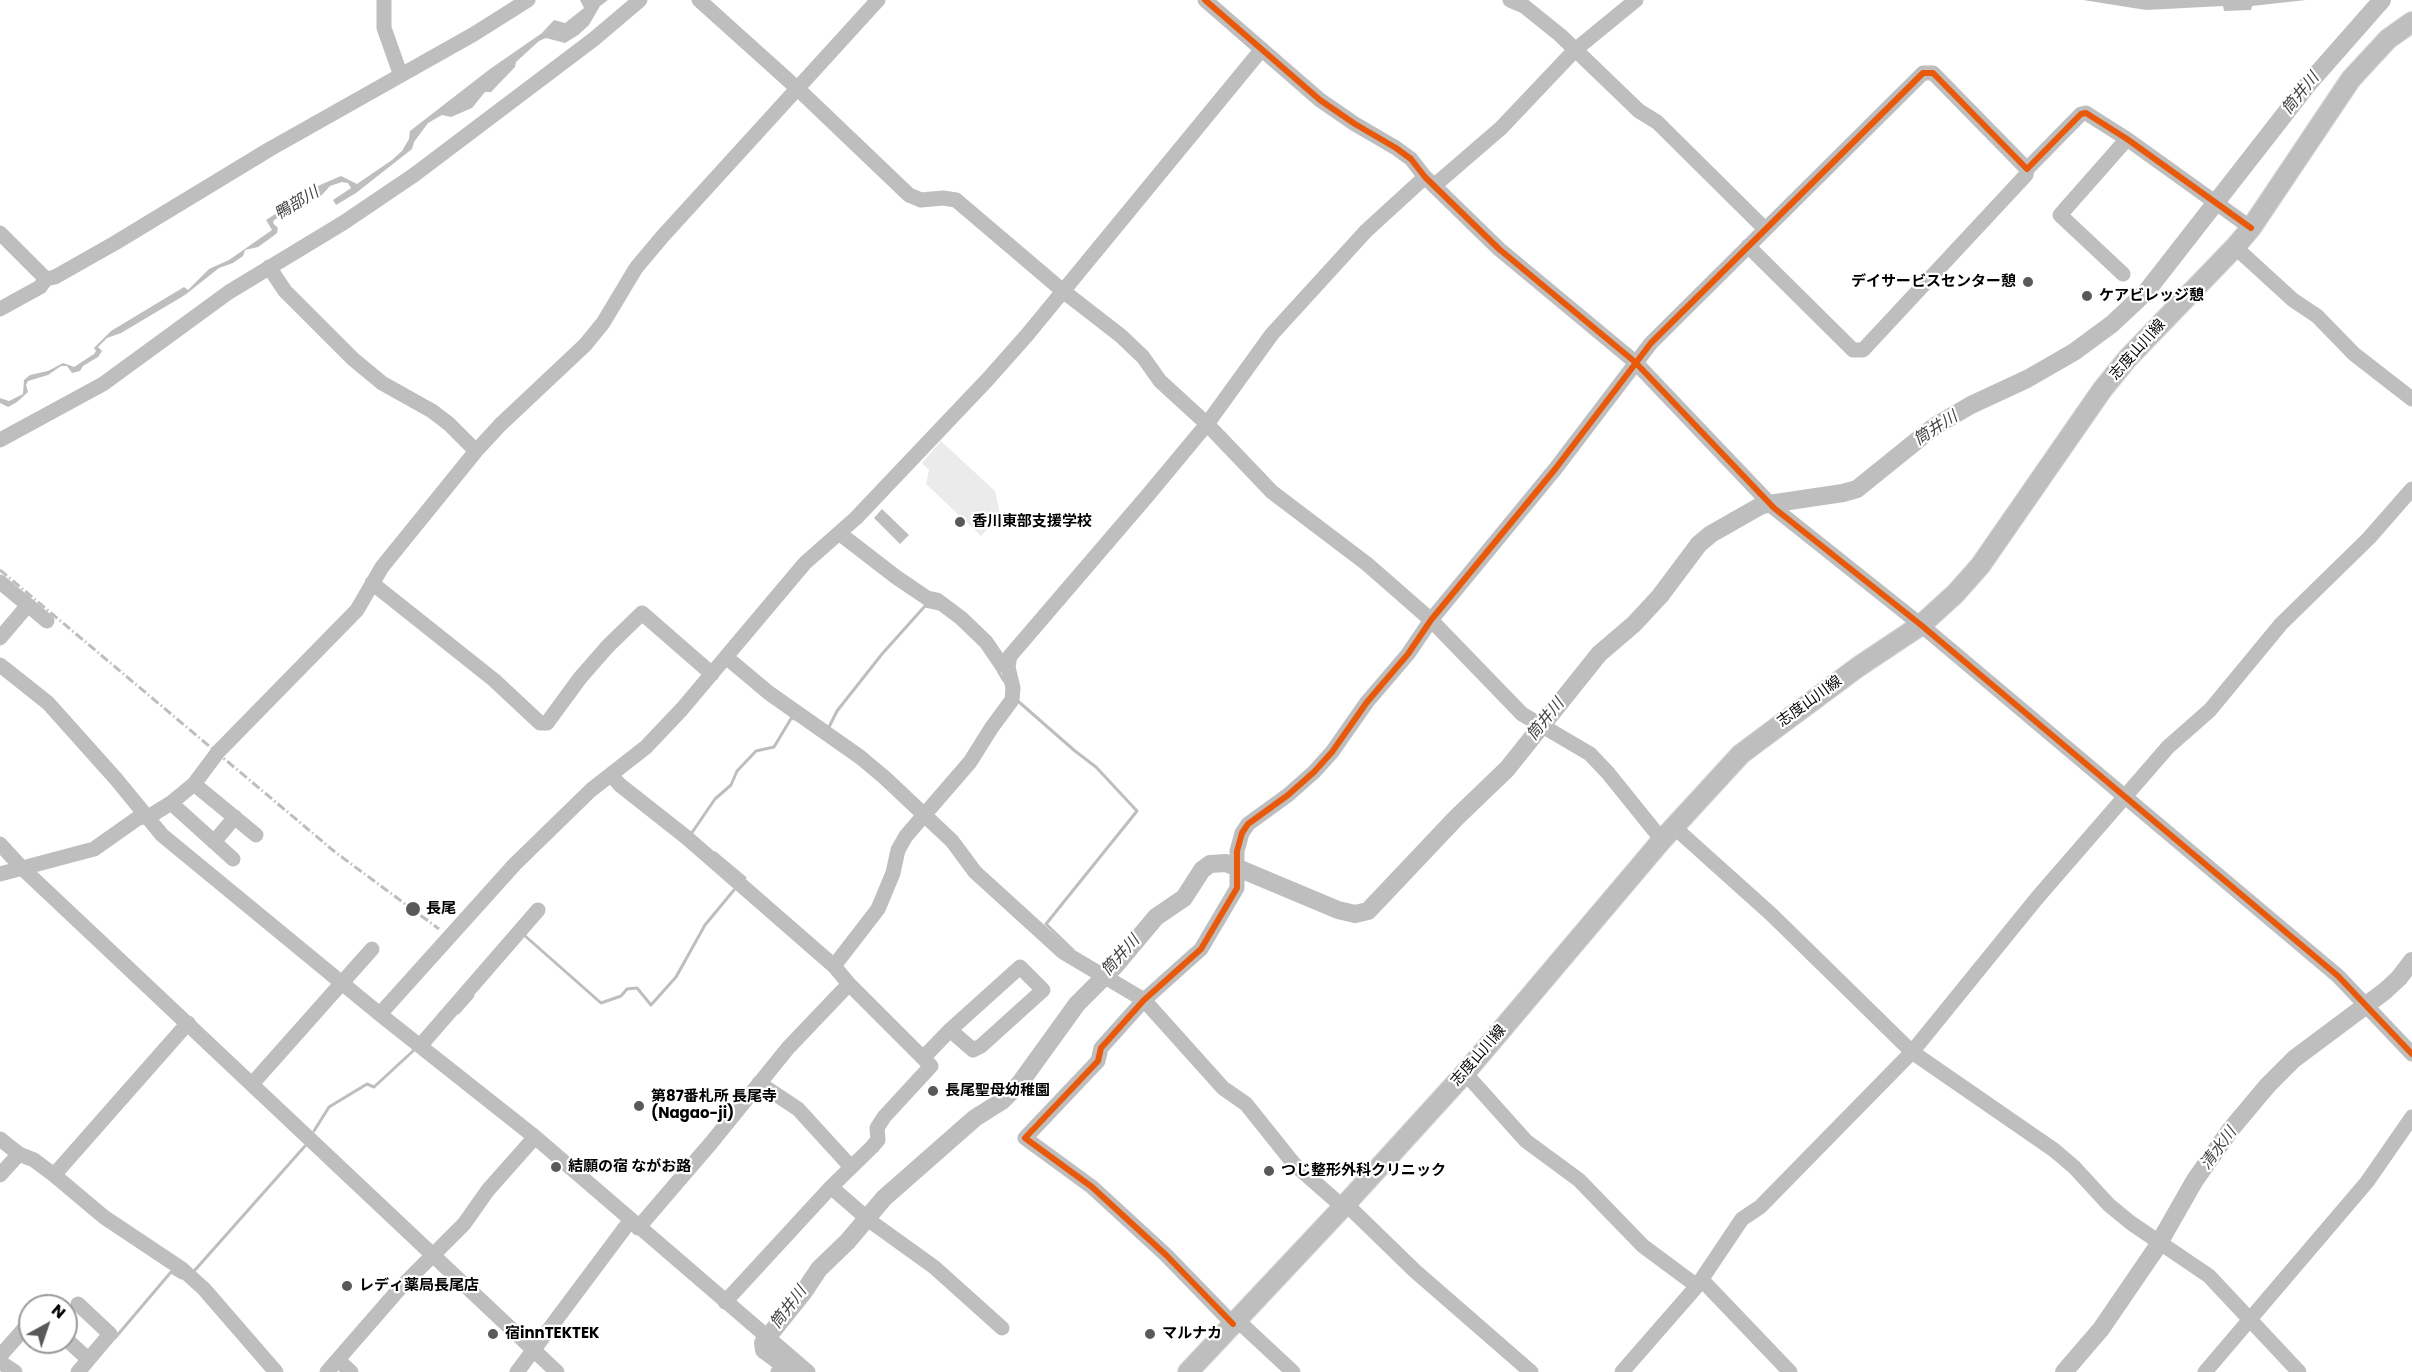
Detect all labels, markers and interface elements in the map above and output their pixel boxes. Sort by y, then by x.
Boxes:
water label: 筒井川 [2278,69,2324,119]
water label: 鴨部川 [271,183,323,225]
place label: デイサービスセンター憩 [1851,273,2016,291]
marker: デイサービスセンター憩 [2021,275,2035,289]
place label: ケアビレッジ憩 [2099,287,2204,305]
marker: ケアビレッジ憩 [2080,289,2094,303]
street label: 志度山川線 [2106,316,2170,384]
water label: 筒井川 [1911,408,1961,450]
place label: 香川東部支援学校 [972,513,1092,531]
marker: 香川東部支援学校 [953,515,967,529]
street label: 志度山川線 [1774,673,1846,731]
water label: 筒井川 [1523,695,1569,745]
marker: 長尾 [404,900,422,918]
place label: 長尾 [426,900,456,918]
water label: 筒井川 [1098,932,1144,980]
street label: 志度山川線 [1448,1022,1510,1090]
place label: 長尾聖母幼稚園 [945,1082,1050,1100]
marker: 長尾聖母幼稚園 [926,1084,940,1098]
place label: 第87番札所 長尾寺 (Nagao-ji) [651,1088,777,1123]
marker: 第87番札所 長尾寺 (Nagao-ji) [632,1099,646,1113]
water label: 清水川 [2197,1124,2241,1174]
place label: 結願の宿 ながお路 [568,1158,691,1176]
marker: 結願の宿 ながお路 [549,1160,563,1174]
place label: つじ整形外科クリニック [1281,1162,1446,1180]
marker: つじ整形外科クリニック [1262,1164,1276,1178]
place label: レディ薬局長尾店 [359,1277,479,1295]
marker: レディ薬局長尾店 [340,1279,354,1293]
water label: 筒井川 [767,1283,811,1333]
north arrow [18,1294,78,1354]
text: N [47,1299,71,1324]
place label: 宿innTEKTEK [505,1325,600,1343]
place label: マルナカ [1162,1325,1222,1343]
marker: 宿innTEKTEK [486,1327,500,1341]
marker: マルナカ [1143,1327,1157,1341]

